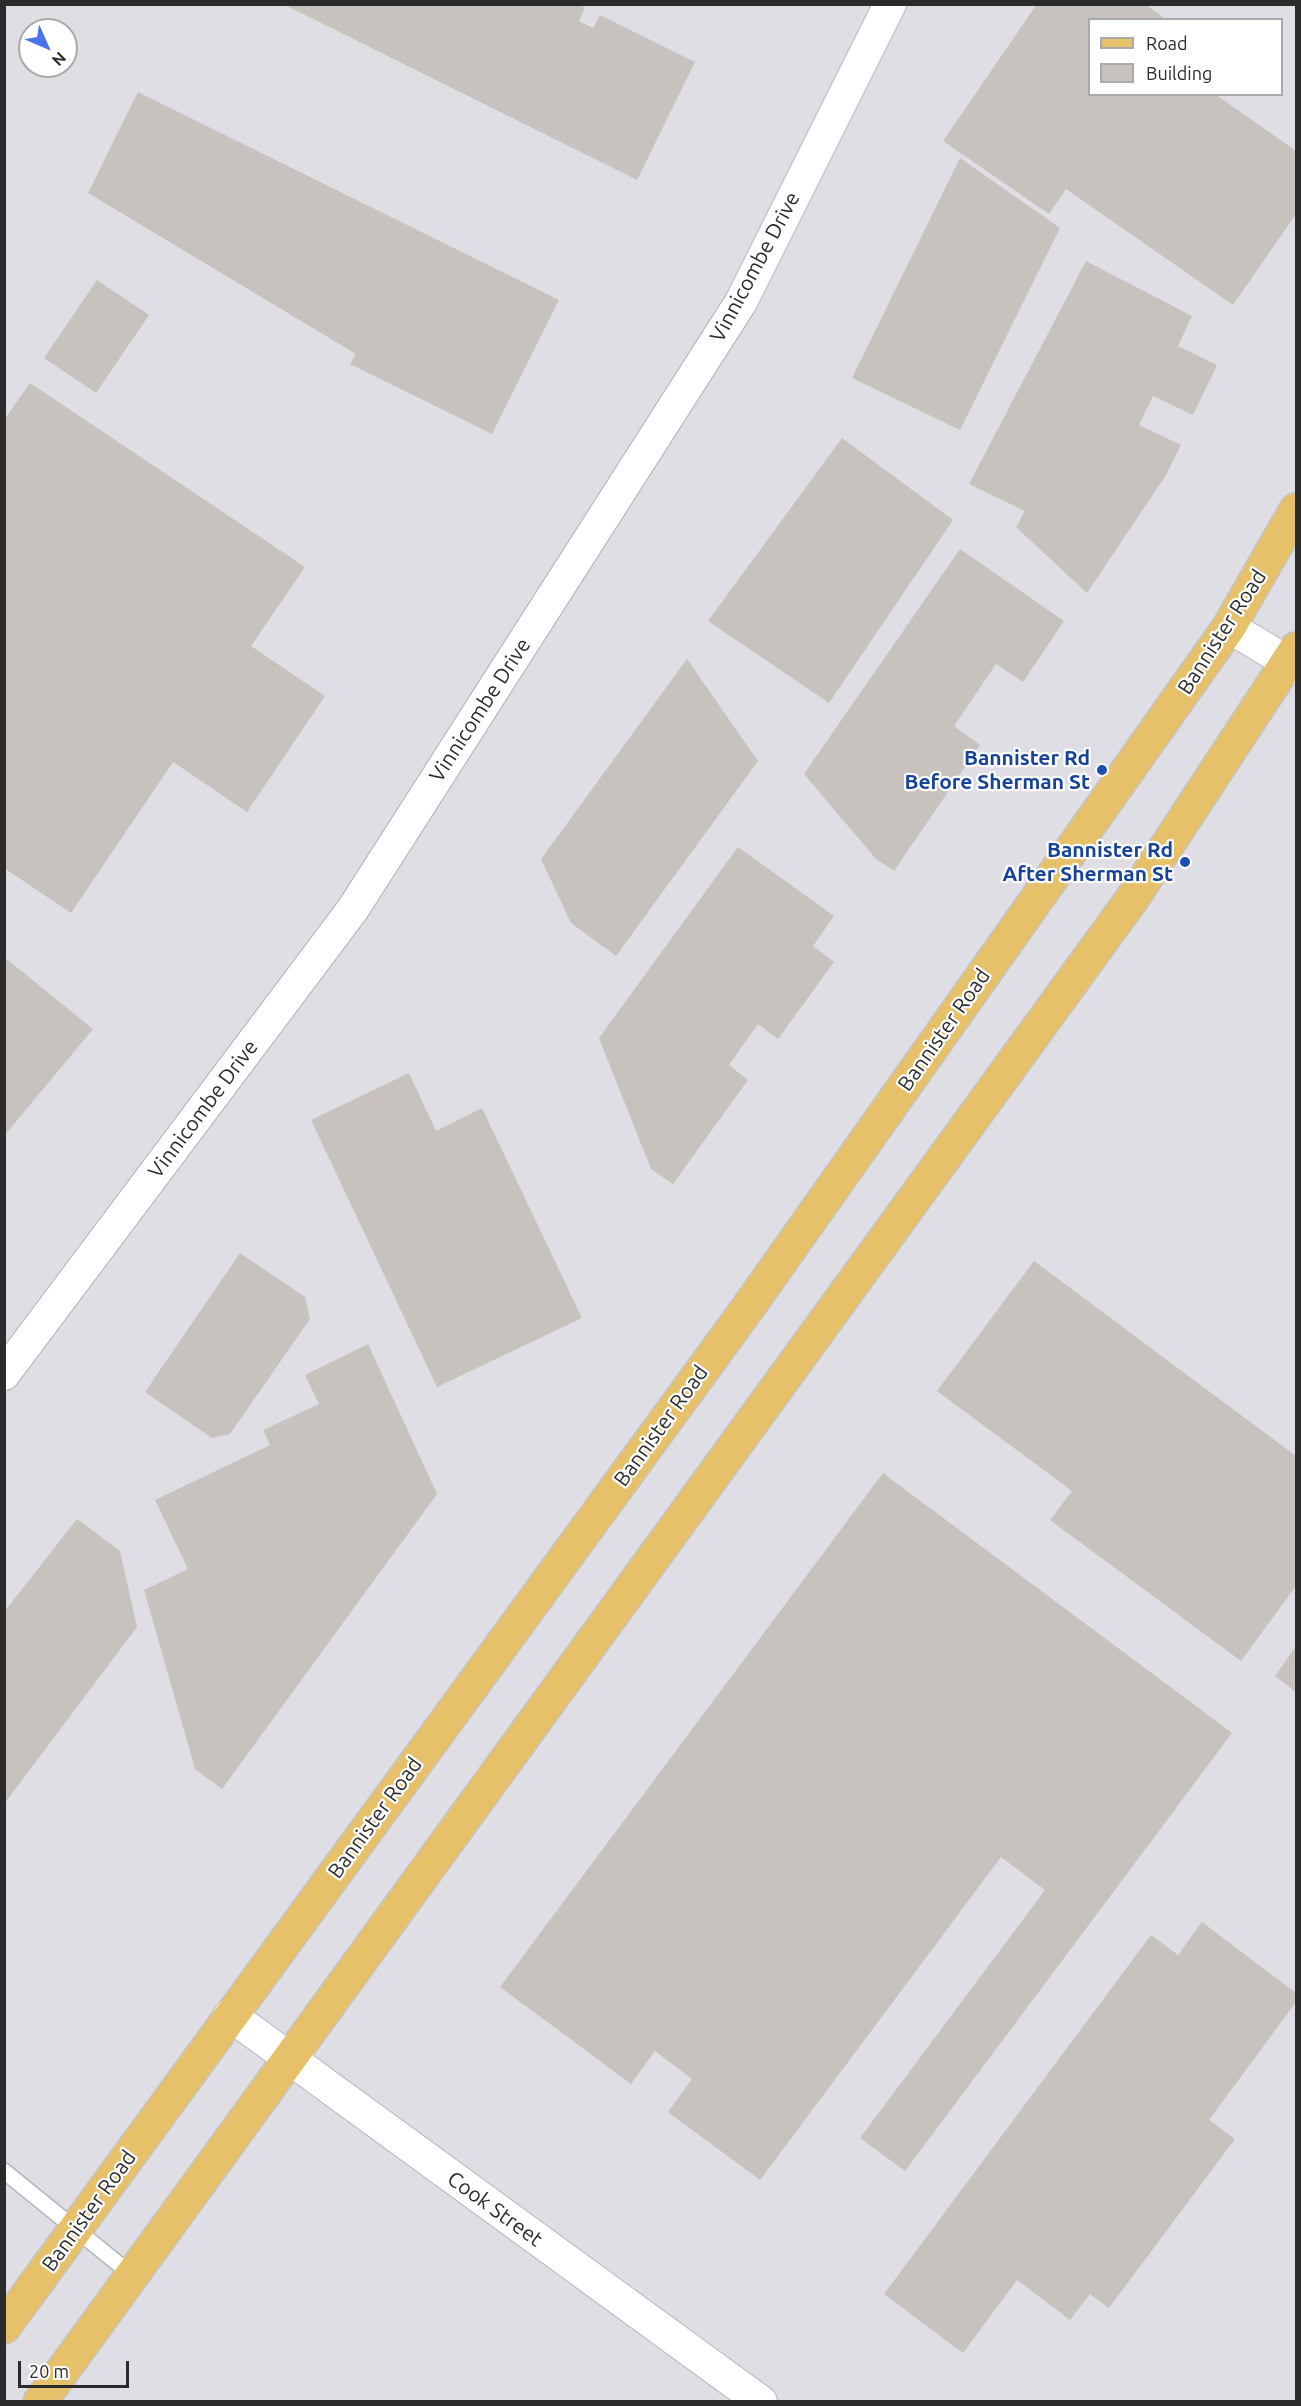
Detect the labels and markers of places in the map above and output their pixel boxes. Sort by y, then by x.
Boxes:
place label: Bannister Rd Before Sherman St [905,745,1090,795]
marker: Bannister Rd Before Sherman St [1095,763,1109,777]
place label: Bannister Rd After Sherman St [1002,837,1173,887]
marker: Bannister Rd After Sherman St [1178,855,1192,869]

